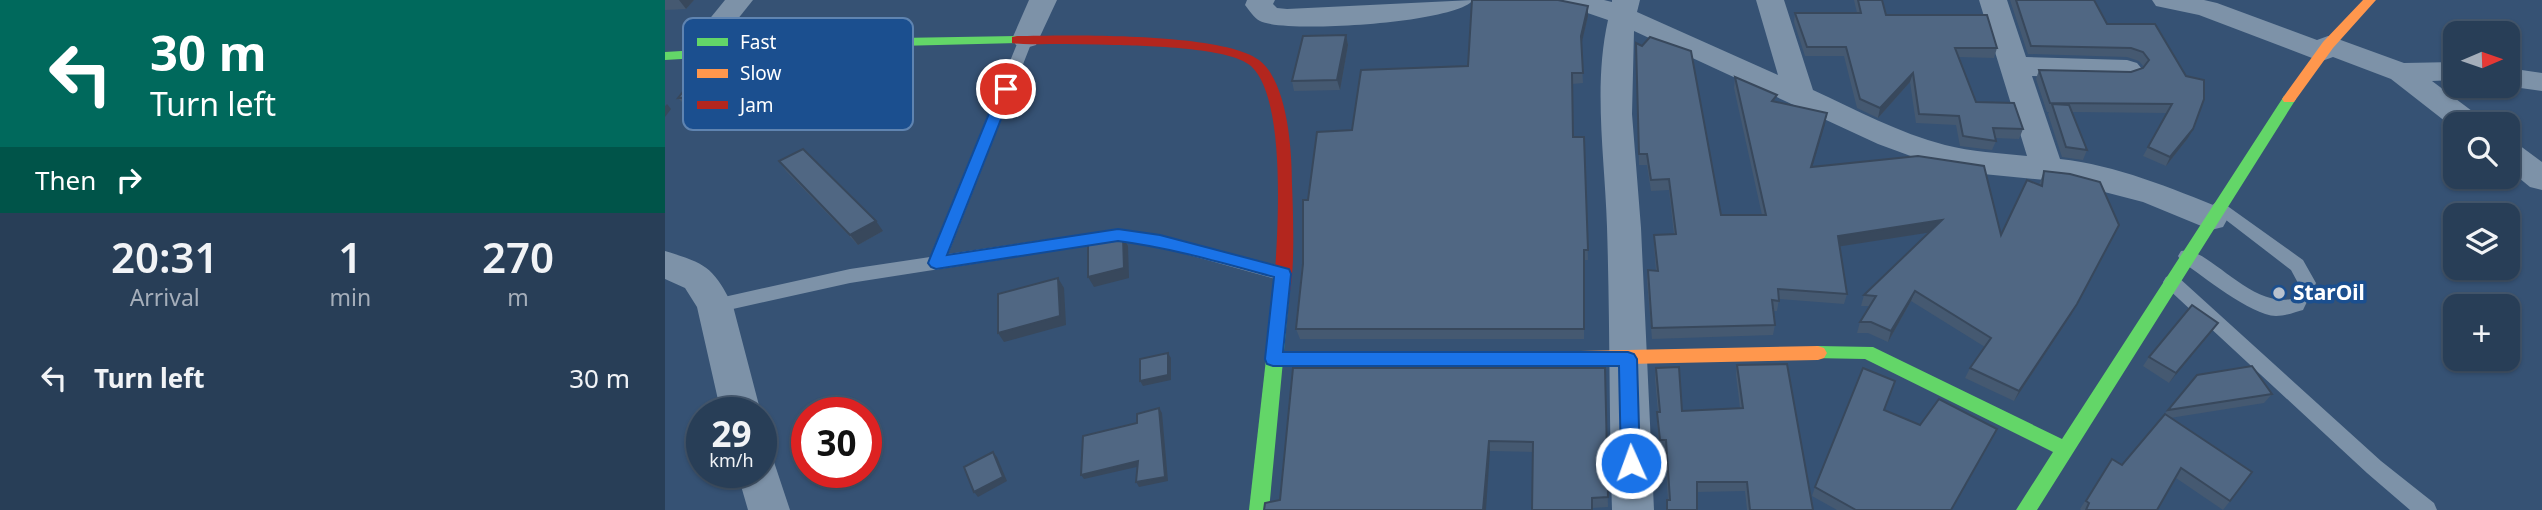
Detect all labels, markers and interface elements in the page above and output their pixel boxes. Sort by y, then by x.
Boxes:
legend [683,18,913,130]
text: 30 m [150,19,267,85]
north arrow [2443,21,2520,98]
map controls [2443,21,2520,371]
icon: left [35,28,126,119]
text: Fast [740,29,777,55]
pin [976,59,1036,119]
text: Slow [740,60,781,86]
icon: arrive [987,70,1025,108]
text: Turn left [150,82,276,125]
text: Jam [738,92,774,118]
button: search [2443,112,2520,189]
icon: right [110,161,148,199]
text: Then [35,162,96,198]
button: layers [2443,203,2520,280]
text: 20:31 [111,228,219,285]
text: 1 [338,228,362,285]
text: 270 [482,228,554,285]
place label: StarOil [2293,278,2365,306]
text: Arrival [130,281,200,313]
text: min [329,281,371,313]
text: m [507,281,529,313]
marker: StarOil [2271,285,2287,301]
button: + [2443,294,2520,371]
icon: left [35,359,73,397]
text: Turn left [94,360,205,396]
text: 30 m [569,360,630,396]
speed limit sign: 30 [791,397,882,488]
text: 29 [711,410,752,457]
position arrow [1594,426,1668,500]
text: km/h [709,448,754,472]

